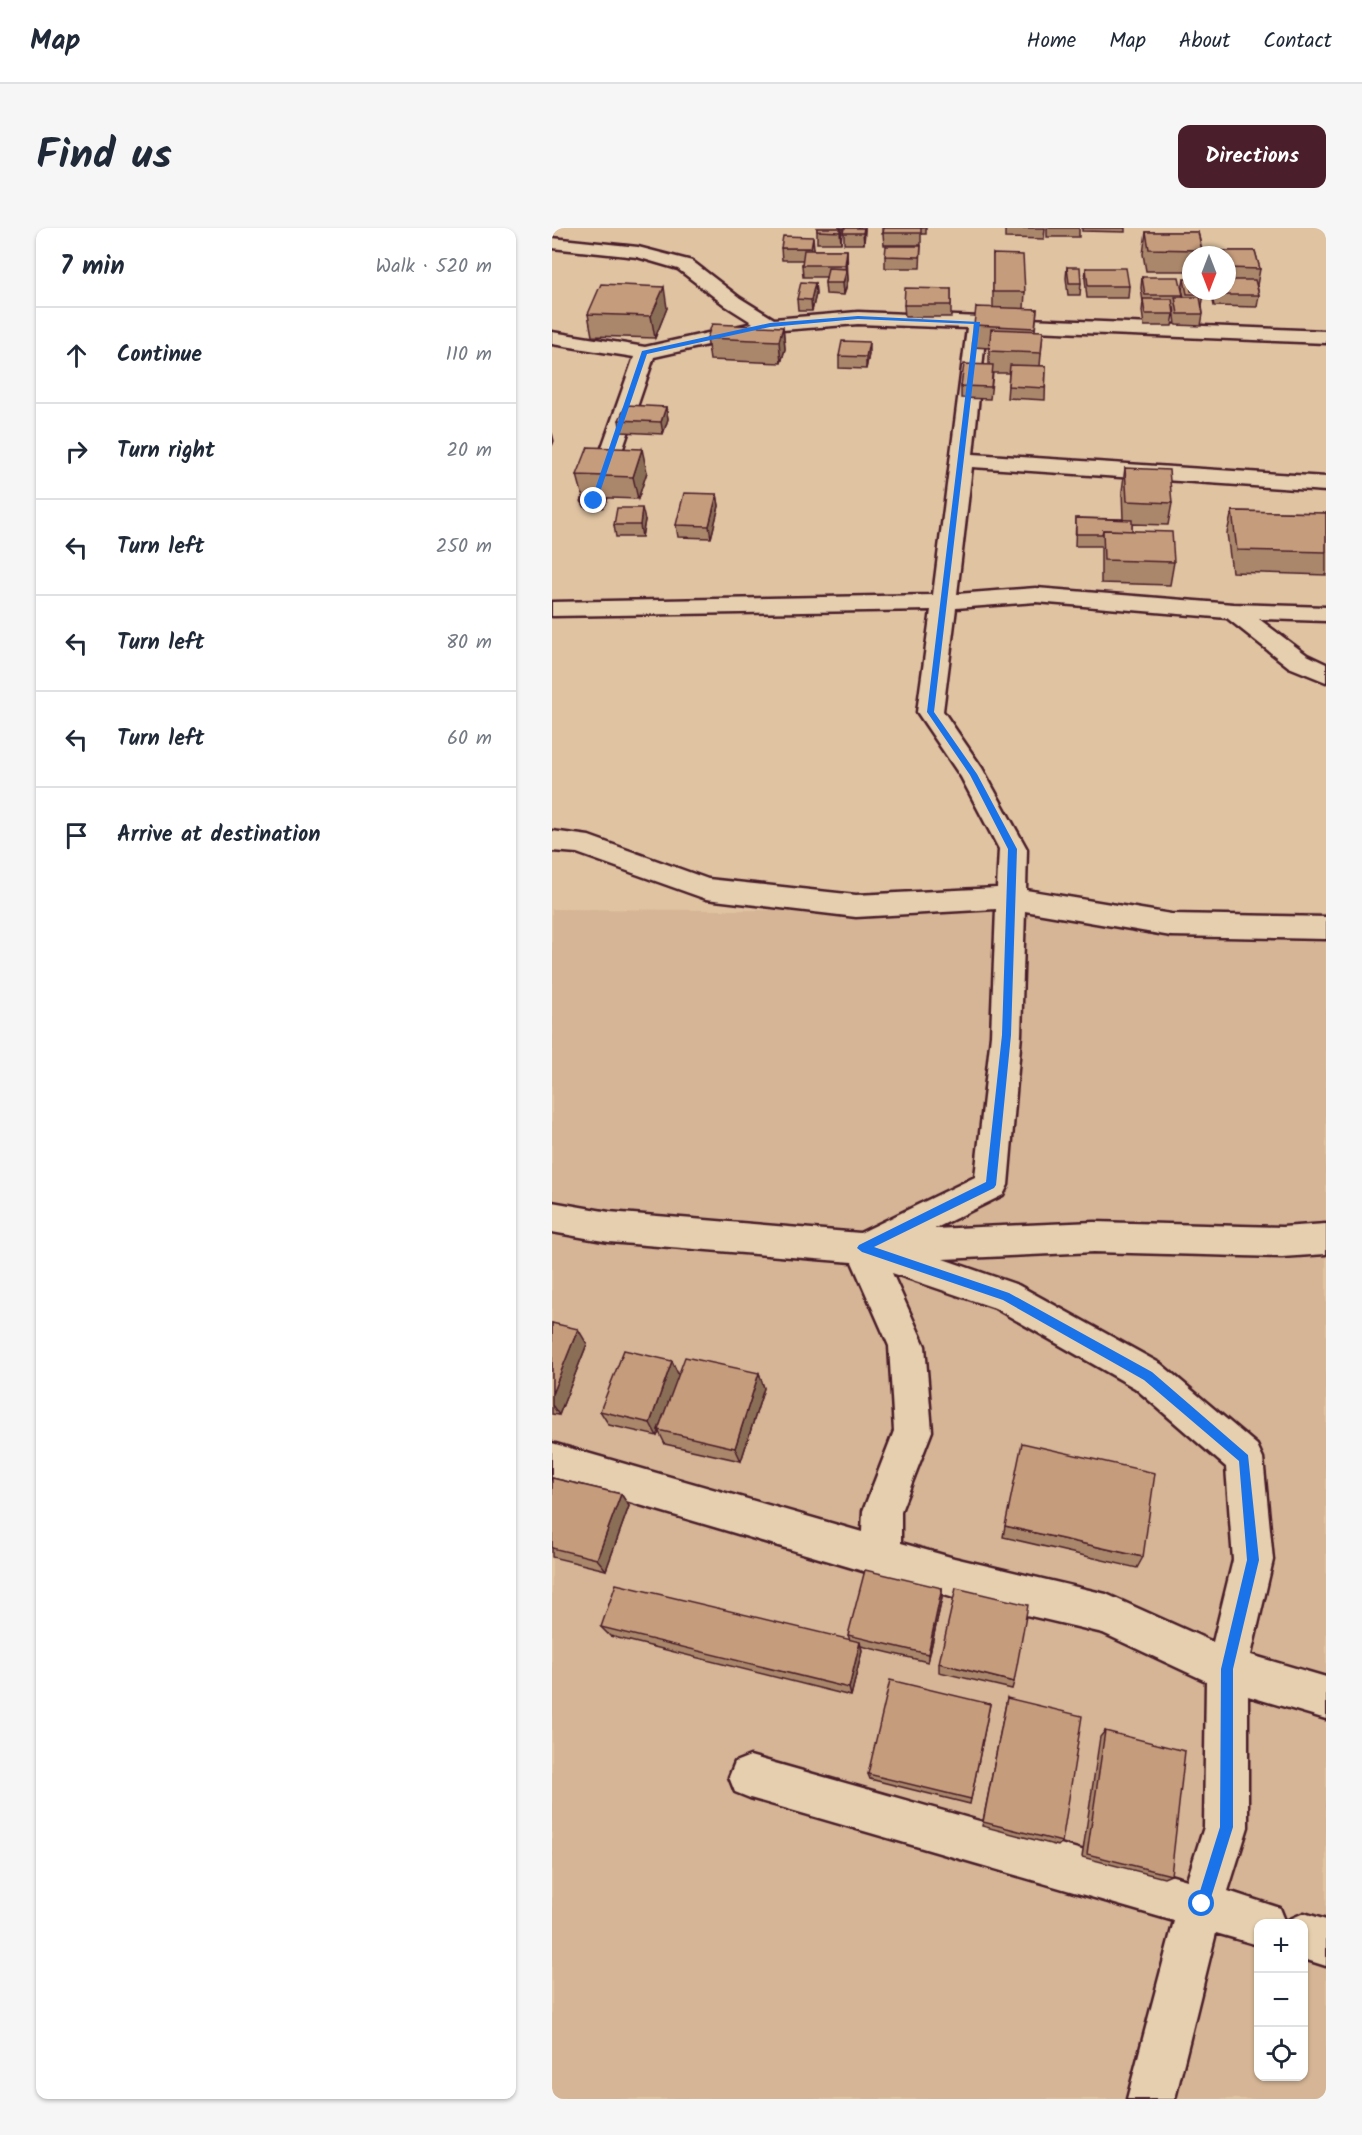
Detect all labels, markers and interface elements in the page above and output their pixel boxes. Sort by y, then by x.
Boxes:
text: Map [30,19,81,64]
text: Home [1027,25,1076,58]
text: Map [1109,25,1146,58]
text: About [1179,25,1230,58]
text: Contact [1263,25,1332,58]
text: Find us [36,123,172,190]
button: Directions [1178,125,1326,188]
text: 7 min [60,246,125,288]
north arrow [1182,246,1236,300]
text: Walk · 520 m [376,251,492,283]
text: Continue [117,338,202,373]
icon: ahead [60,339,93,372]
text: 110 m [446,339,492,371]
text: Turn right [117,434,215,469]
icon: right [60,435,93,468]
text: 20 m [446,435,492,467]
route end [580,487,606,513]
text: Turn left [117,530,204,565]
icon: left [60,531,93,564]
text: 250 m [436,531,492,563]
text: Turn left [117,626,204,661]
icon: left [60,627,93,660]
text: 80 m [446,627,492,659]
text: Turn left [117,722,204,757]
icon: left [60,723,93,756]
text: 60 m [447,723,492,755]
text: Arrive at destination [117,818,320,853]
icon: arrive [60,819,93,852]
route start [1188,1890,1214,1916]
map controls [1254,1919,1308,2081]
button: + [1254,1919,1308,1973]
button: − [1254,1973,1308,2027]
button: locate [1254,2027,1308,2081]

